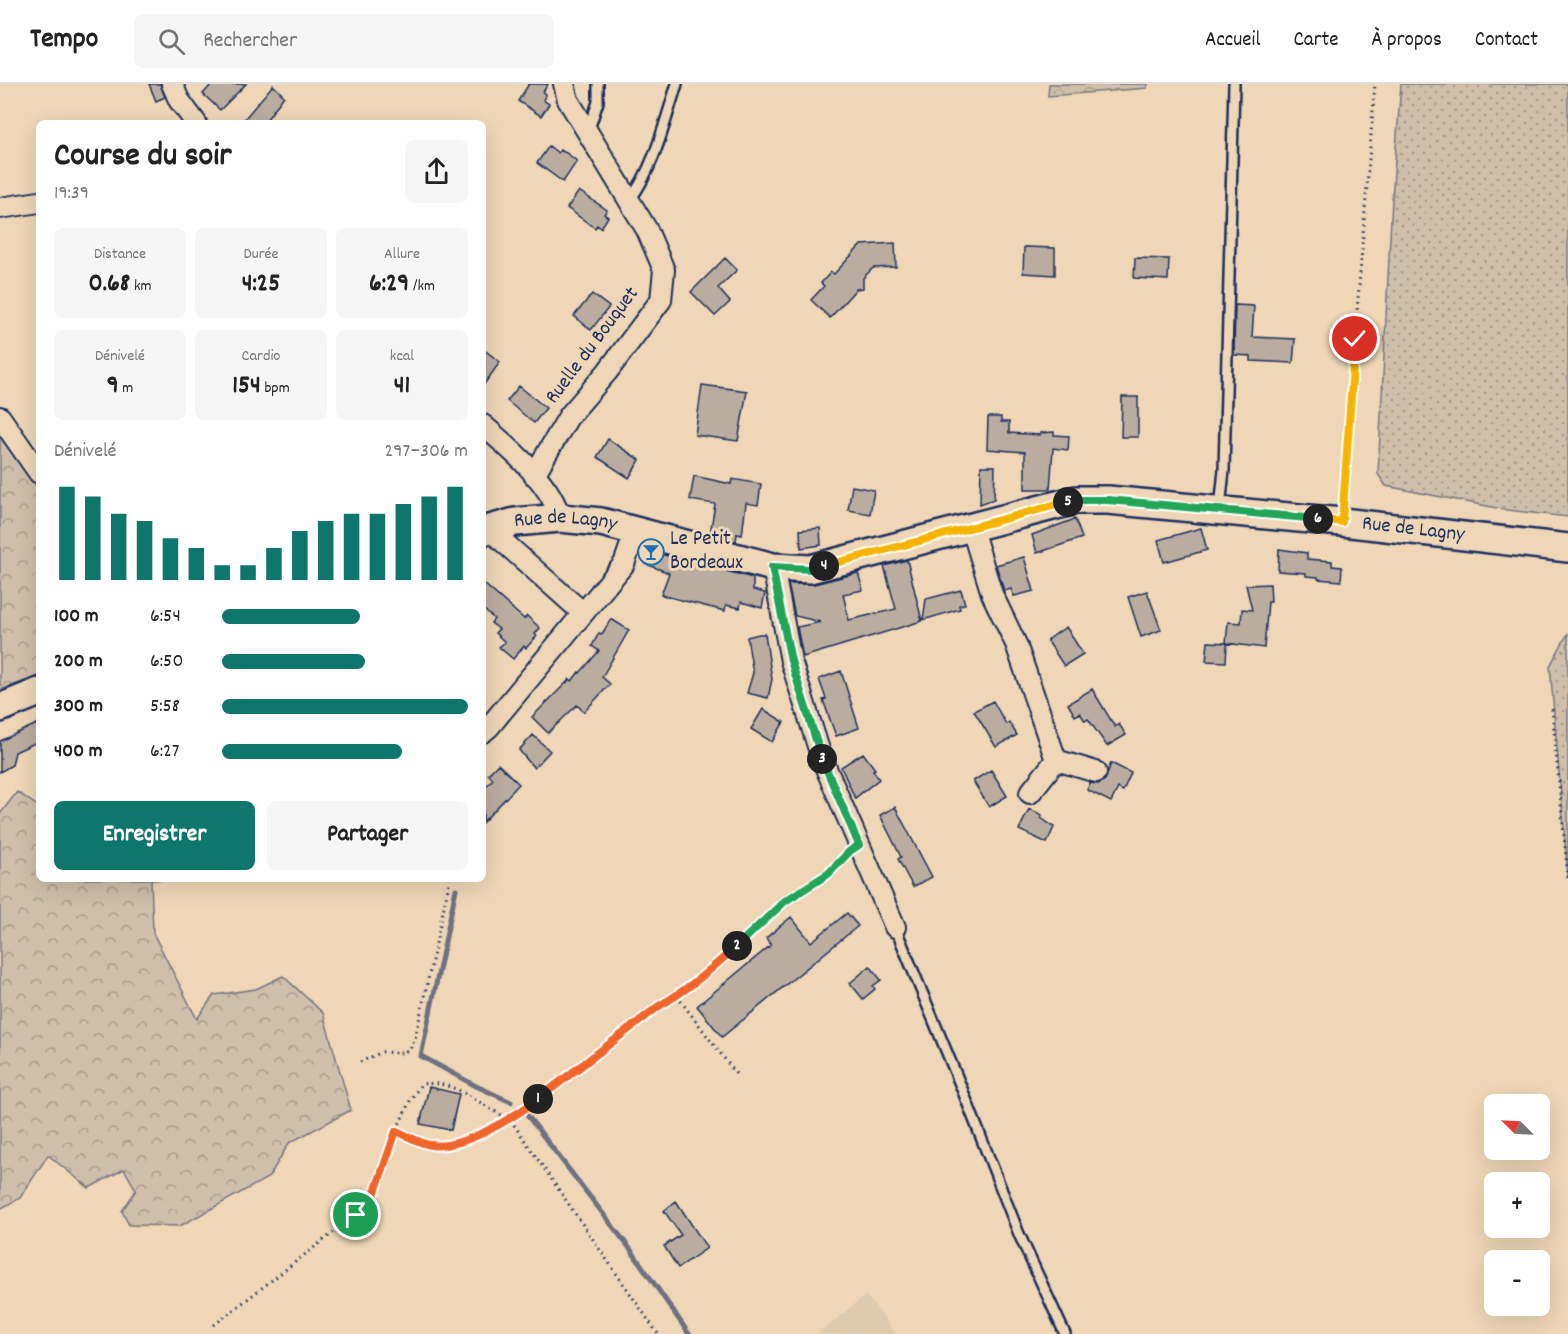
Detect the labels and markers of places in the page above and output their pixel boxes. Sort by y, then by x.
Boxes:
pin [1329,313,1380,364]
pin: 5 [1053,487,1083,517]
pin: 6 [1303,504,1333,534]
place label: Le Petit Bordeaux [670,525,743,579]
bar icon: Le Petit Bordeaux [636,537,666,567]
pin: 4 [809,551,839,581]
pin: 3 [807,744,837,774]
pin: 2 [722,931,752,961]
pin: 1 [523,1084,553,1114]
pin [330,1189,381,1240]

